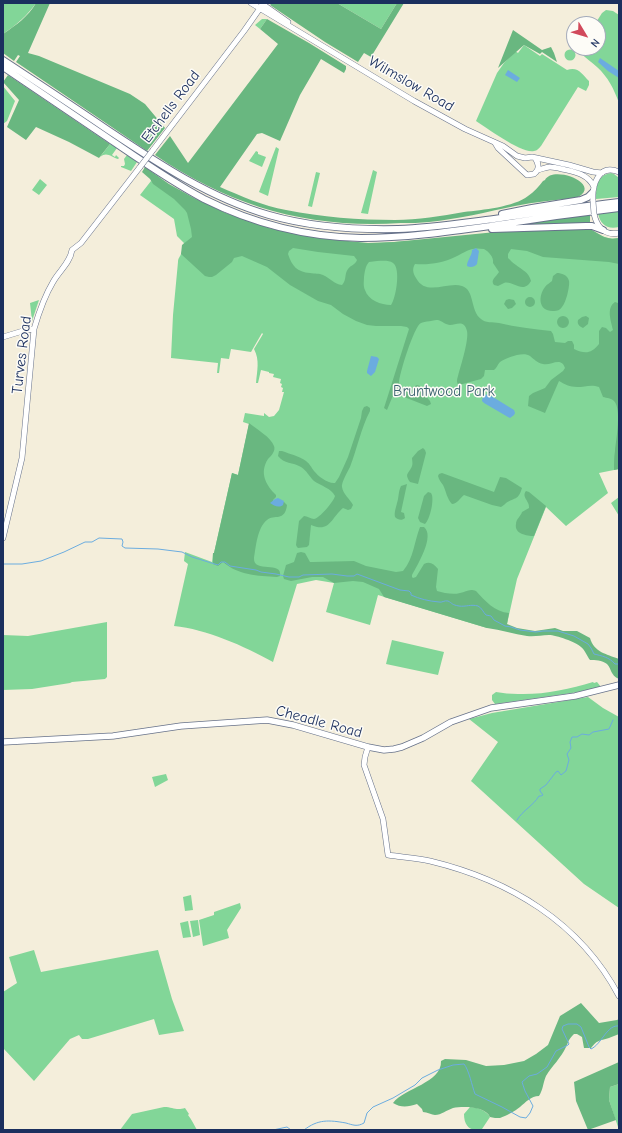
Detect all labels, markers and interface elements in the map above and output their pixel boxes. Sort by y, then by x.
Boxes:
north arrow [566,16,606,56]
text: N [588,36,602,50]
street label: Wilmslow Road [365,52,457,116]
street label: Etchells Road [138,67,204,147]
street label: Turves Road [8,315,36,395]
park label: Bruntwood Park [393,383,495,401]
street label: Cheadle Road [274,702,364,742]

